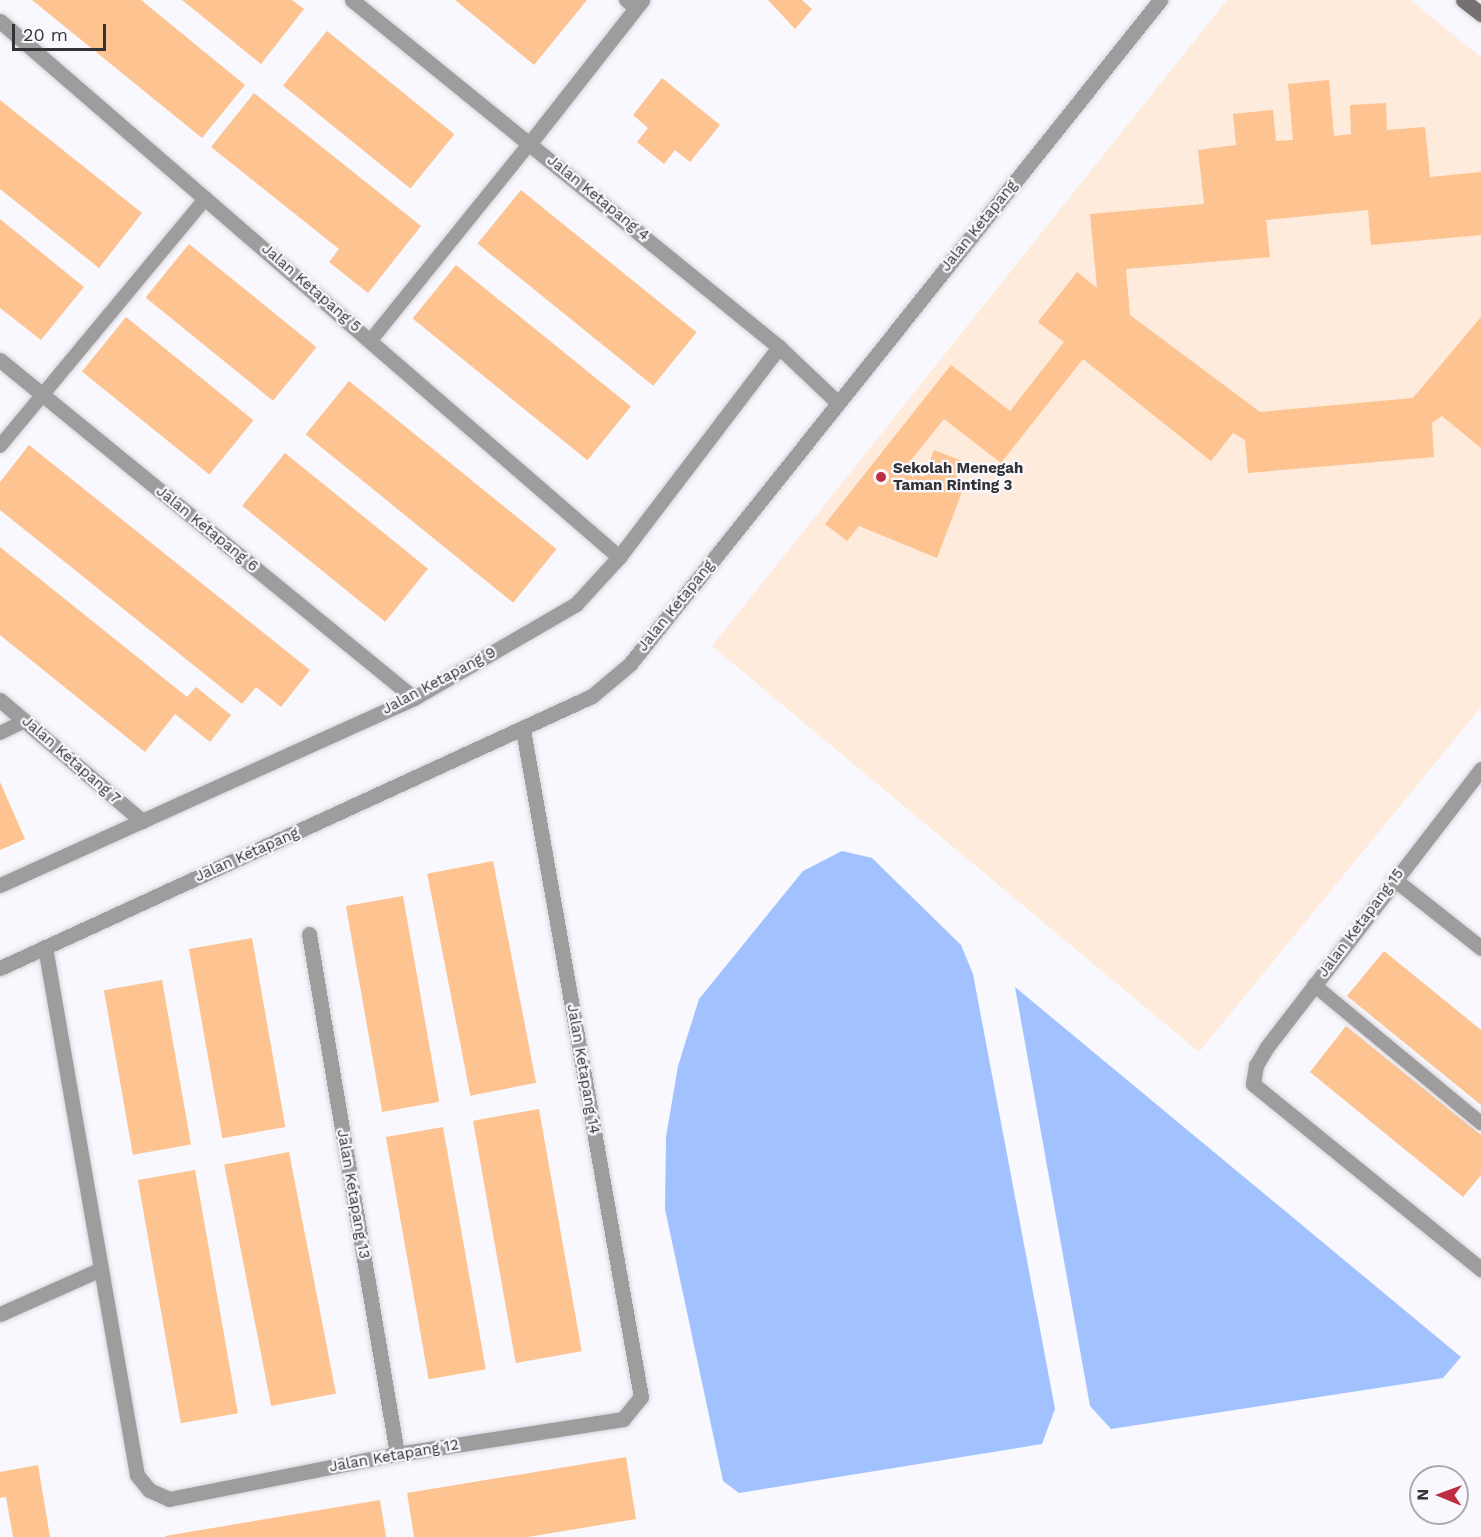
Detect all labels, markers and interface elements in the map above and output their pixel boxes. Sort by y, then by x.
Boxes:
scale bar [15,12,110,50]
text: 20 m [23,24,68,45]
street label: Jalan Ketapang 4 [543,151,653,245]
street label: Jalan Ketapang [937,177,1021,275]
street label: Jalan Ketapang 5 [258,240,364,336]
place label: Sekolah Menegah Taman Rinting 3 [893,459,1023,494]
marker: Sekolah Menegah Taman Rinting 3 [874,470,888,484]
street label: Jalan Ketapang 6 [152,482,262,576]
street label: Jalan Ketapang [634,557,718,655]
street label: Jalan Ketapang 9 [379,643,499,719]
street label: Jalan Ketapang 7 [18,712,124,808]
street label: Jalan Ketapang [192,824,302,886]
street label: Jalan Ketapang 15 [1314,865,1408,981]
street label: Jalan Ketapang 14 [563,1002,603,1136]
street label: Jalan Ketapang 13 [333,1128,373,1260]
street label: Jalan Ketapang 12 [328,1436,460,1476]
north arrow [1409,1465,1469,1525]
text: N [1413,1489,1432,1501]

